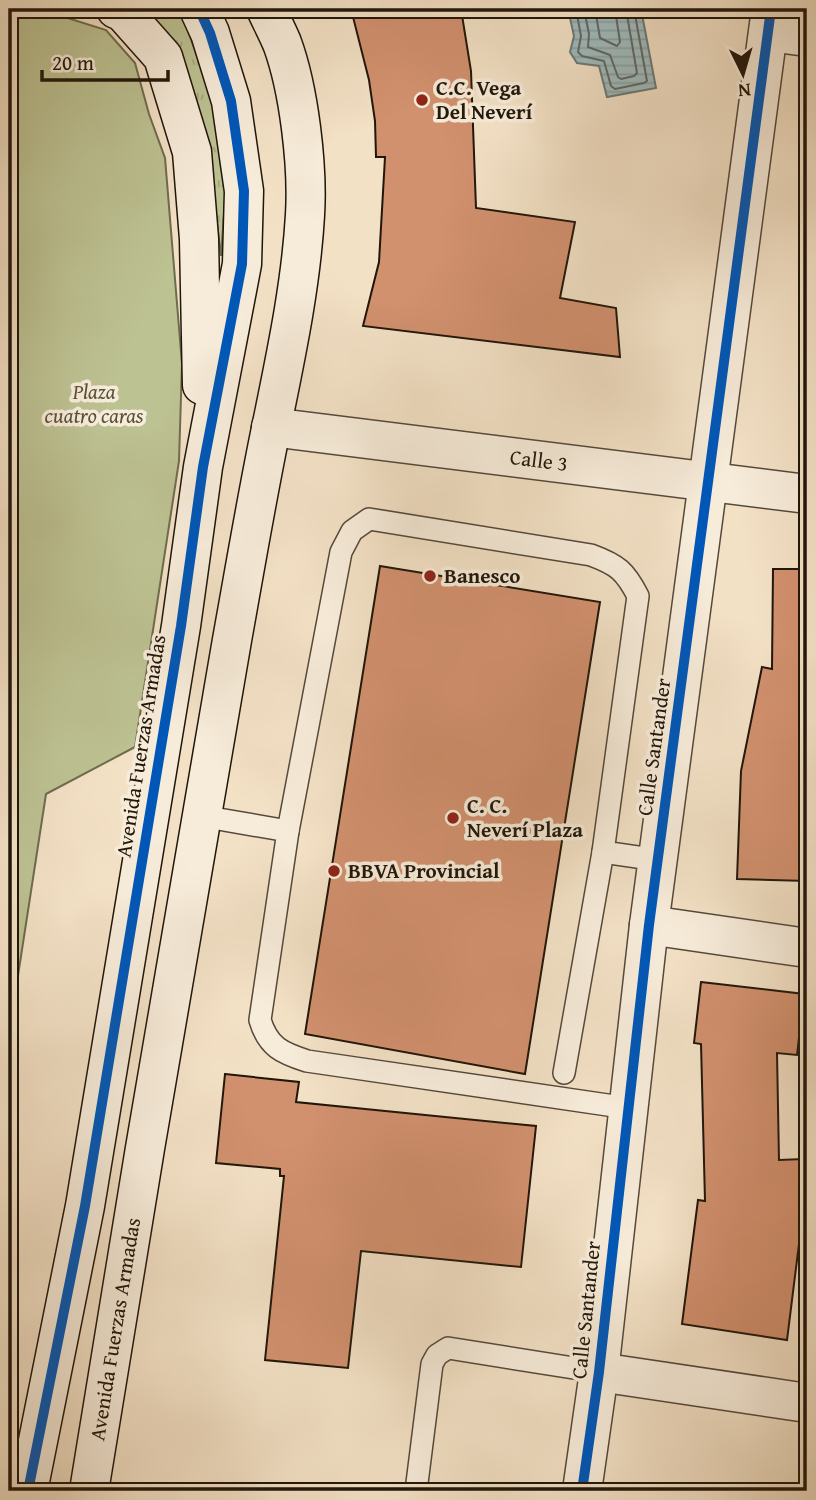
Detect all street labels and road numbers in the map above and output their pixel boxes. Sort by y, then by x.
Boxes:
street label: Calle 3 [508,441,570,479]
street label: Avenida Fuerzas Armadas [108,632,173,860]
street label: Calle Santander [629,676,679,818]
street label: Avenida Fuerzas Armadas [81,1215,148,1443]
street label: Calle Santander [563,1239,608,1380]

